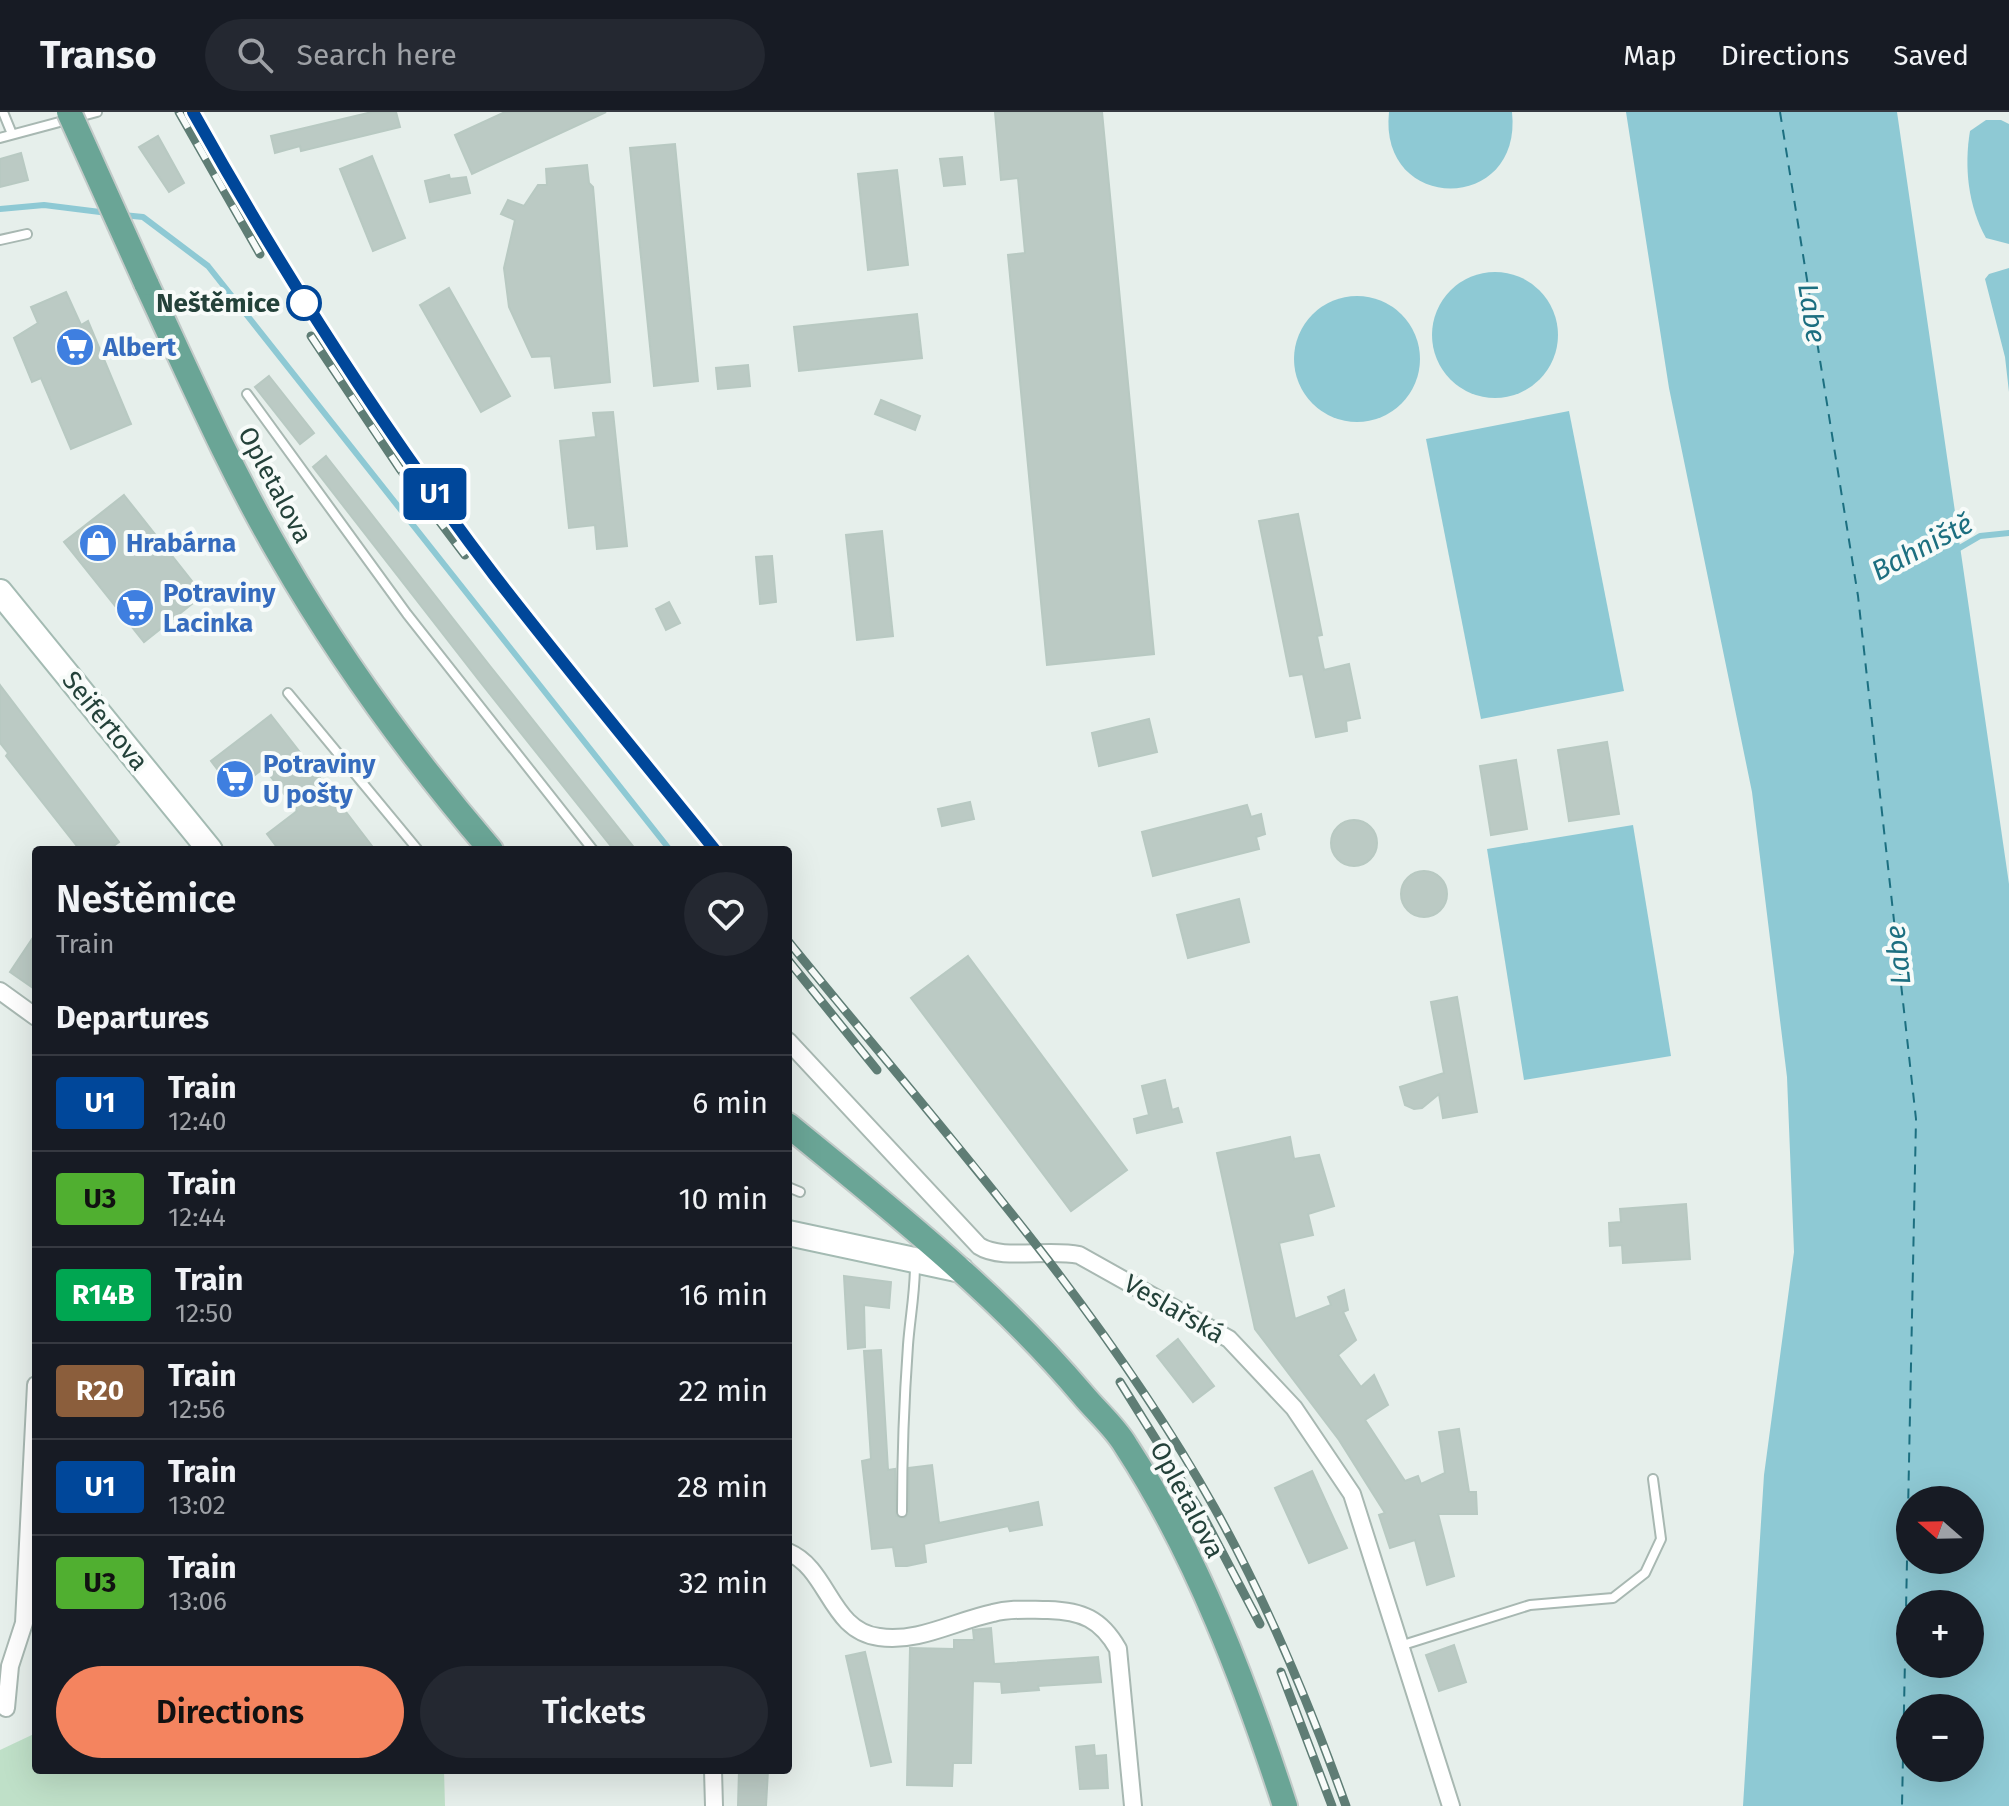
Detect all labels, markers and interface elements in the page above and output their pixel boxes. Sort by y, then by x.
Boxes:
search box [205,19,765,91]
text: Transo [40,32,157,78]
icon: search [233,33,277,77]
text: Search here [297,37,457,73]
text: Map [1623,39,1677,72]
text: Directions [1721,39,1849,72]
text: Saved [1893,39,1969,72]
water label: Labe [1791,281,1833,345]
marker: Neštěmice [287,286,321,320]
place label: Neštěmice [156,288,280,319]
supermarket icon: Albert [54,326,96,368]
place label: Albert [102,332,177,363]
street label: Opletalova [231,422,319,548]
line badge: U1 [399,468,471,520]
text: U1 [419,477,451,510]
water label: Bahniště [1866,506,1979,587]
shop icon: Hrabárna [77,522,119,564]
place label: Hrabárna [126,528,236,559]
place label: Potraviny Lacinka [163,578,276,639]
supermarket icon: Potraviny Lacinka [114,587,156,629]
street label: Seifertova [56,665,154,777]
place label: Potraviny U pošty [263,749,376,810]
supermarket icon: Potraviny U pošty [214,758,256,800]
button: heart [684,872,768,956]
text: Neštěmice [56,876,237,922]
water label: Labe [1878,924,1918,986]
text: Train [56,929,115,960]
text: Departures [56,1000,209,1036]
text: Train [168,1070,237,1106]
text: 6 min [692,1085,768,1121]
text: U1 [84,1086,116,1119]
text: 12:40 [168,1106,227,1137]
text: Train [168,1166,237,1202]
text: 10 min [679,1181,768,1217]
text: U3 [84,1182,116,1215]
text: 12:44 [168,1202,226,1233]
text: Train [175,1262,243,1298]
street label: Veslařská [1118,1268,1230,1350]
text: 16 min [679,1277,768,1313]
text: R14B [72,1278,135,1311]
text: 12:50 [175,1298,233,1329]
text: Train [168,1358,237,1394]
text: 22 min [679,1373,768,1409]
text: R20 [76,1374,124,1407]
text: 12:56 [168,1394,225,1425]
street label: Opletalova [1143,1437,1231,1563]
text: Train [168,1454,237,1490]
text: 28 min [677,1469,768,1505]
text: U1 [84,1470,116,1503]
north arrow [1896,1486,1984,1574]
map controls [1896,1486,1984,1782]
text: 13:02 [168,1490,226,1521]
text: Train [168,1550,237,1586]
text: 32 min [679,1565,768,1601]
text: U3 [84,1566,116,1599]
text: 13:06 [168,1586,227,1617]
button: + [1896,1590,1984,1678]
button: Directions [56,1666,404,1758]
button: Tickets [420,1666,768,1758]
button: − [1896,1694,1984,1782]

